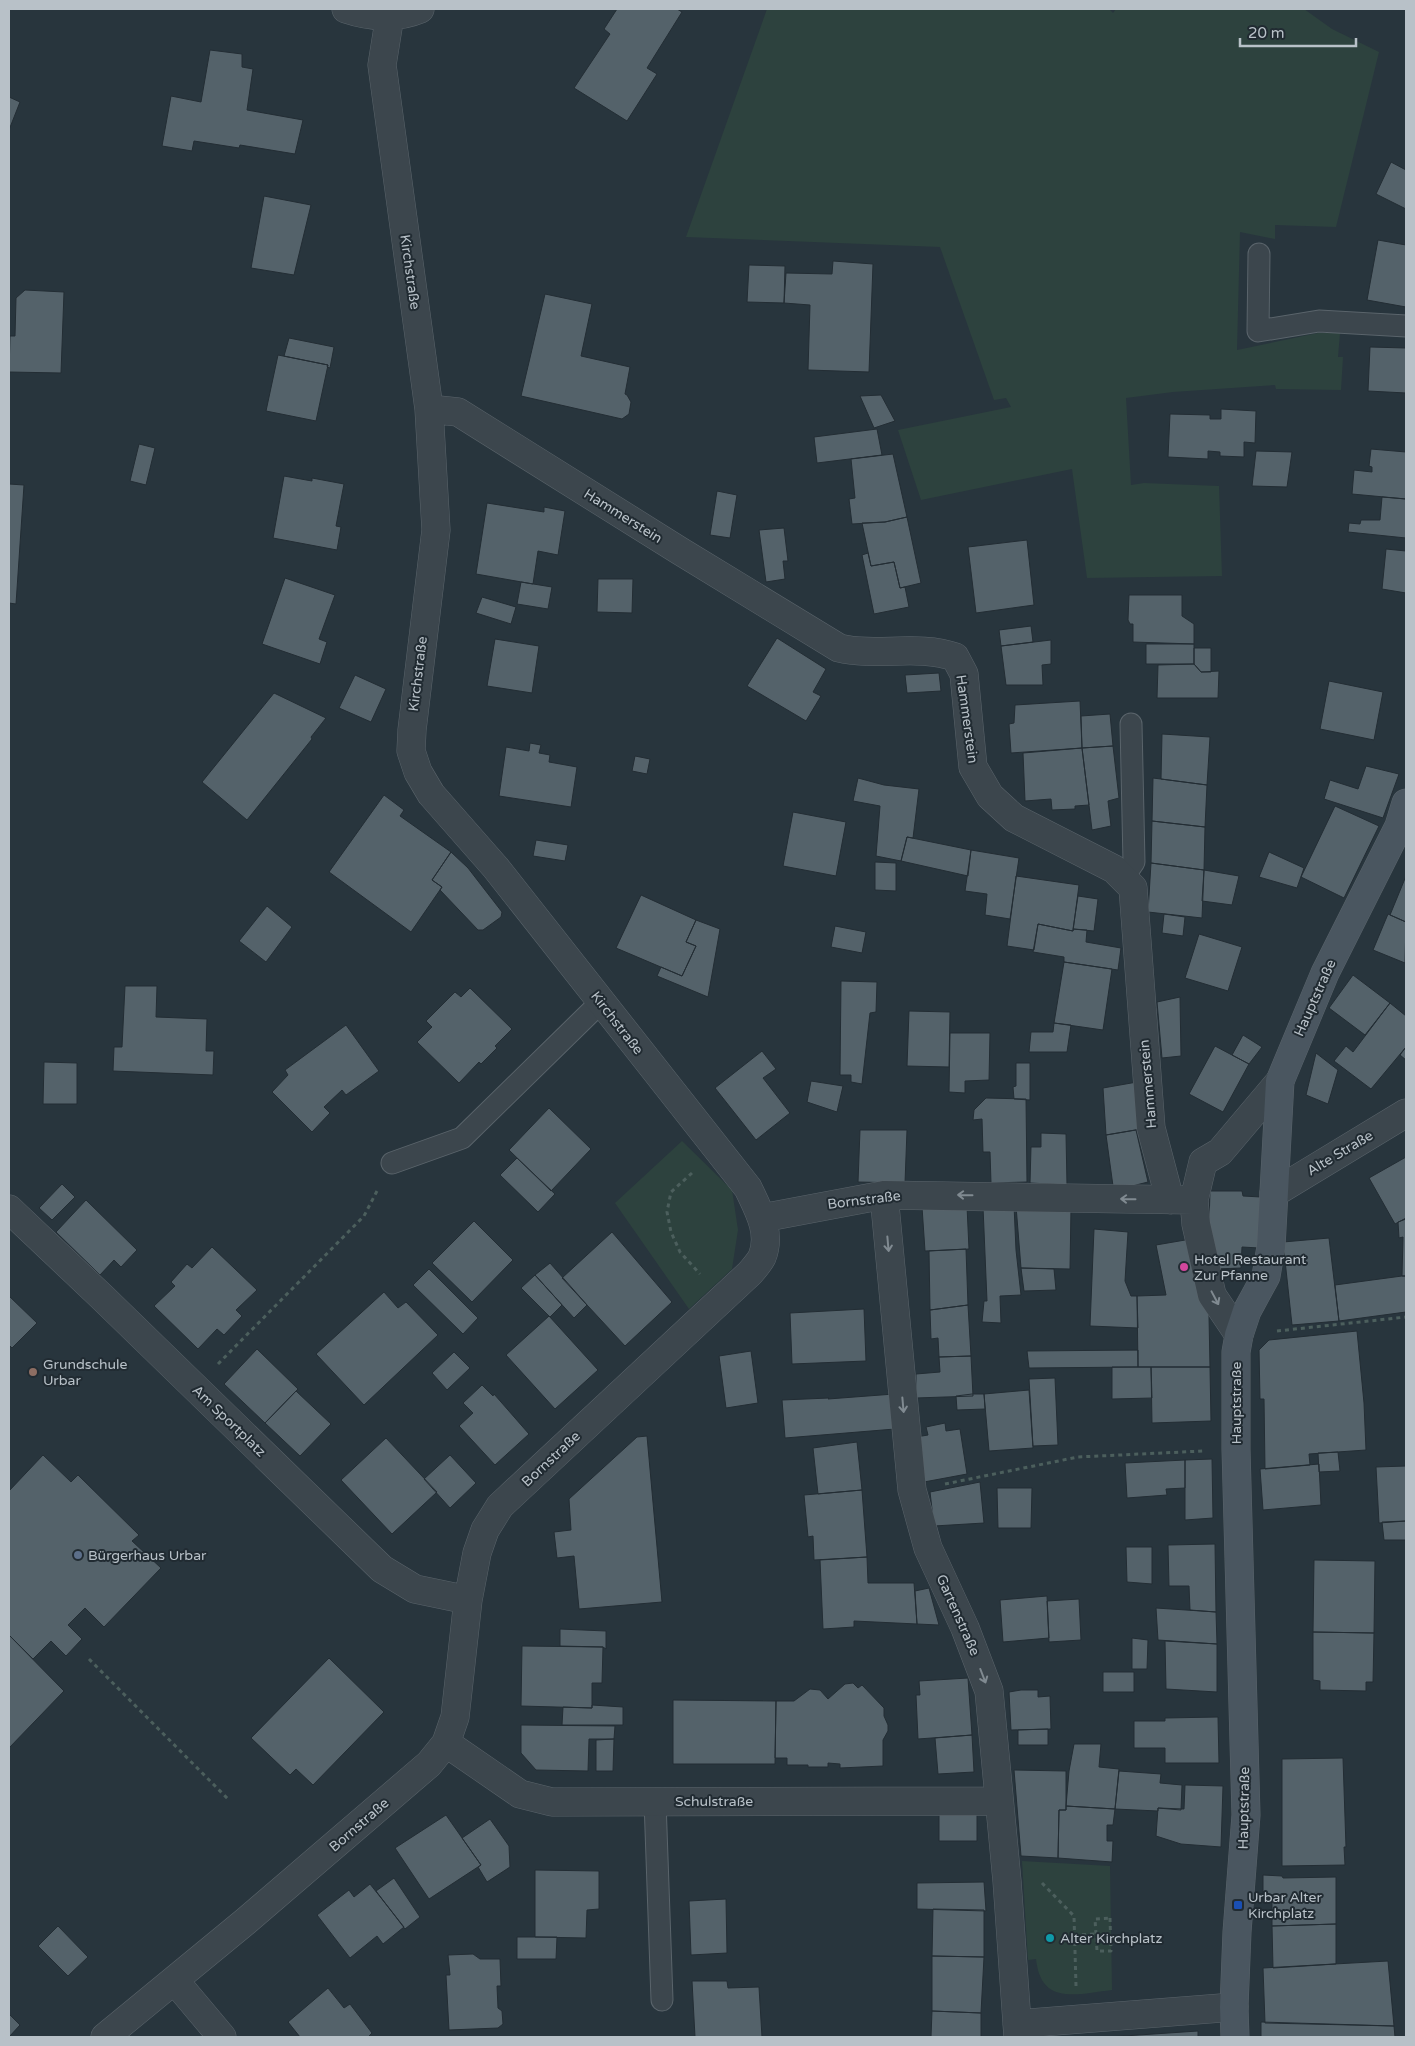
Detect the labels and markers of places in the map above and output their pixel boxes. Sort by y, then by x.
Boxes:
place label: Hotel Restaurant Zur Pfanne [1194,1251,1307,1284]
marker: Hotel Restaurant Zur Pfanne [1178,1261,1190,1273]
place label: Grundschule Urbar [43,1356,128,1389]
marker: Grundschule Urbar [27,1366,39,1378]
place label: Bürgerhaus Urbar [88,1547,207,1564]
marker: Bürgerhaus Urbar [72,1549,84,1561]
place label: Urbar Alter Kirchplatz [1248,1889,1322,1922]
marker: Urbar Alter Kirchplatz [1232,1899,1244,1911]
place label: Alter Kirchplatz [1060,1930,1162,1947]
marker: Alter Kirchplatz [1044,1932,1056,1944]

